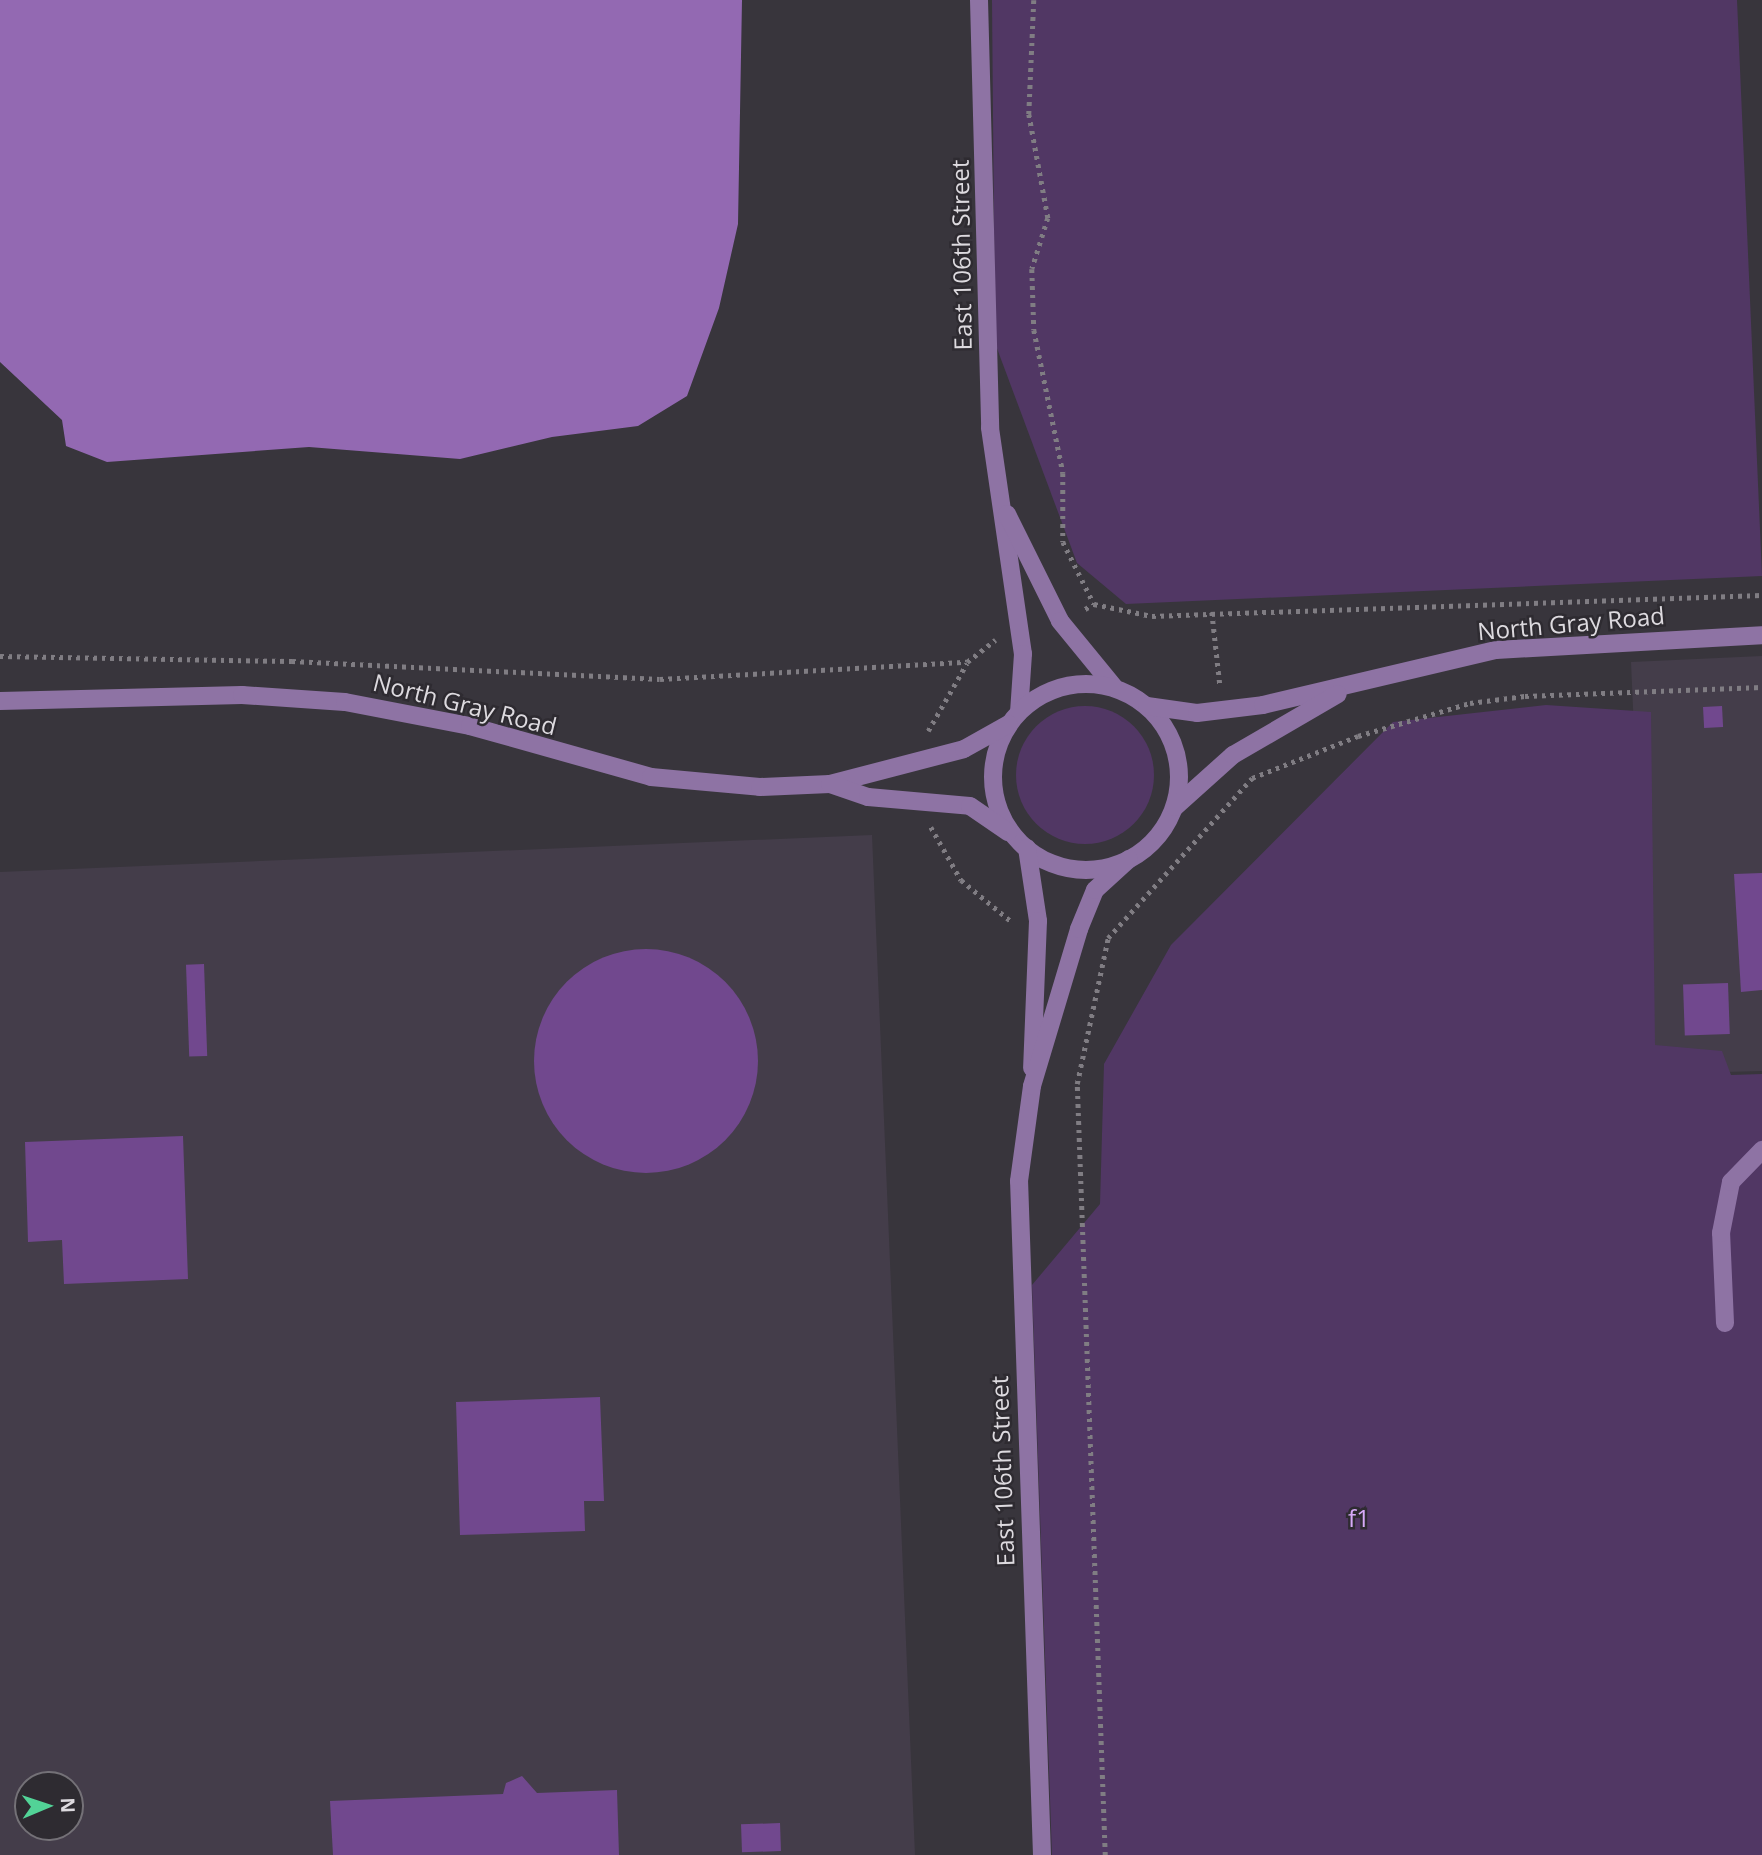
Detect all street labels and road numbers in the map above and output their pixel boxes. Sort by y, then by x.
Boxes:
street label: East 106th Street [945,159,977,351]
street label: North Gray Road [1476,600,1666,646]
street label: North Gray Road [370,667,560,741]
street label: East 106th Street [984,1375,1020,1567]

